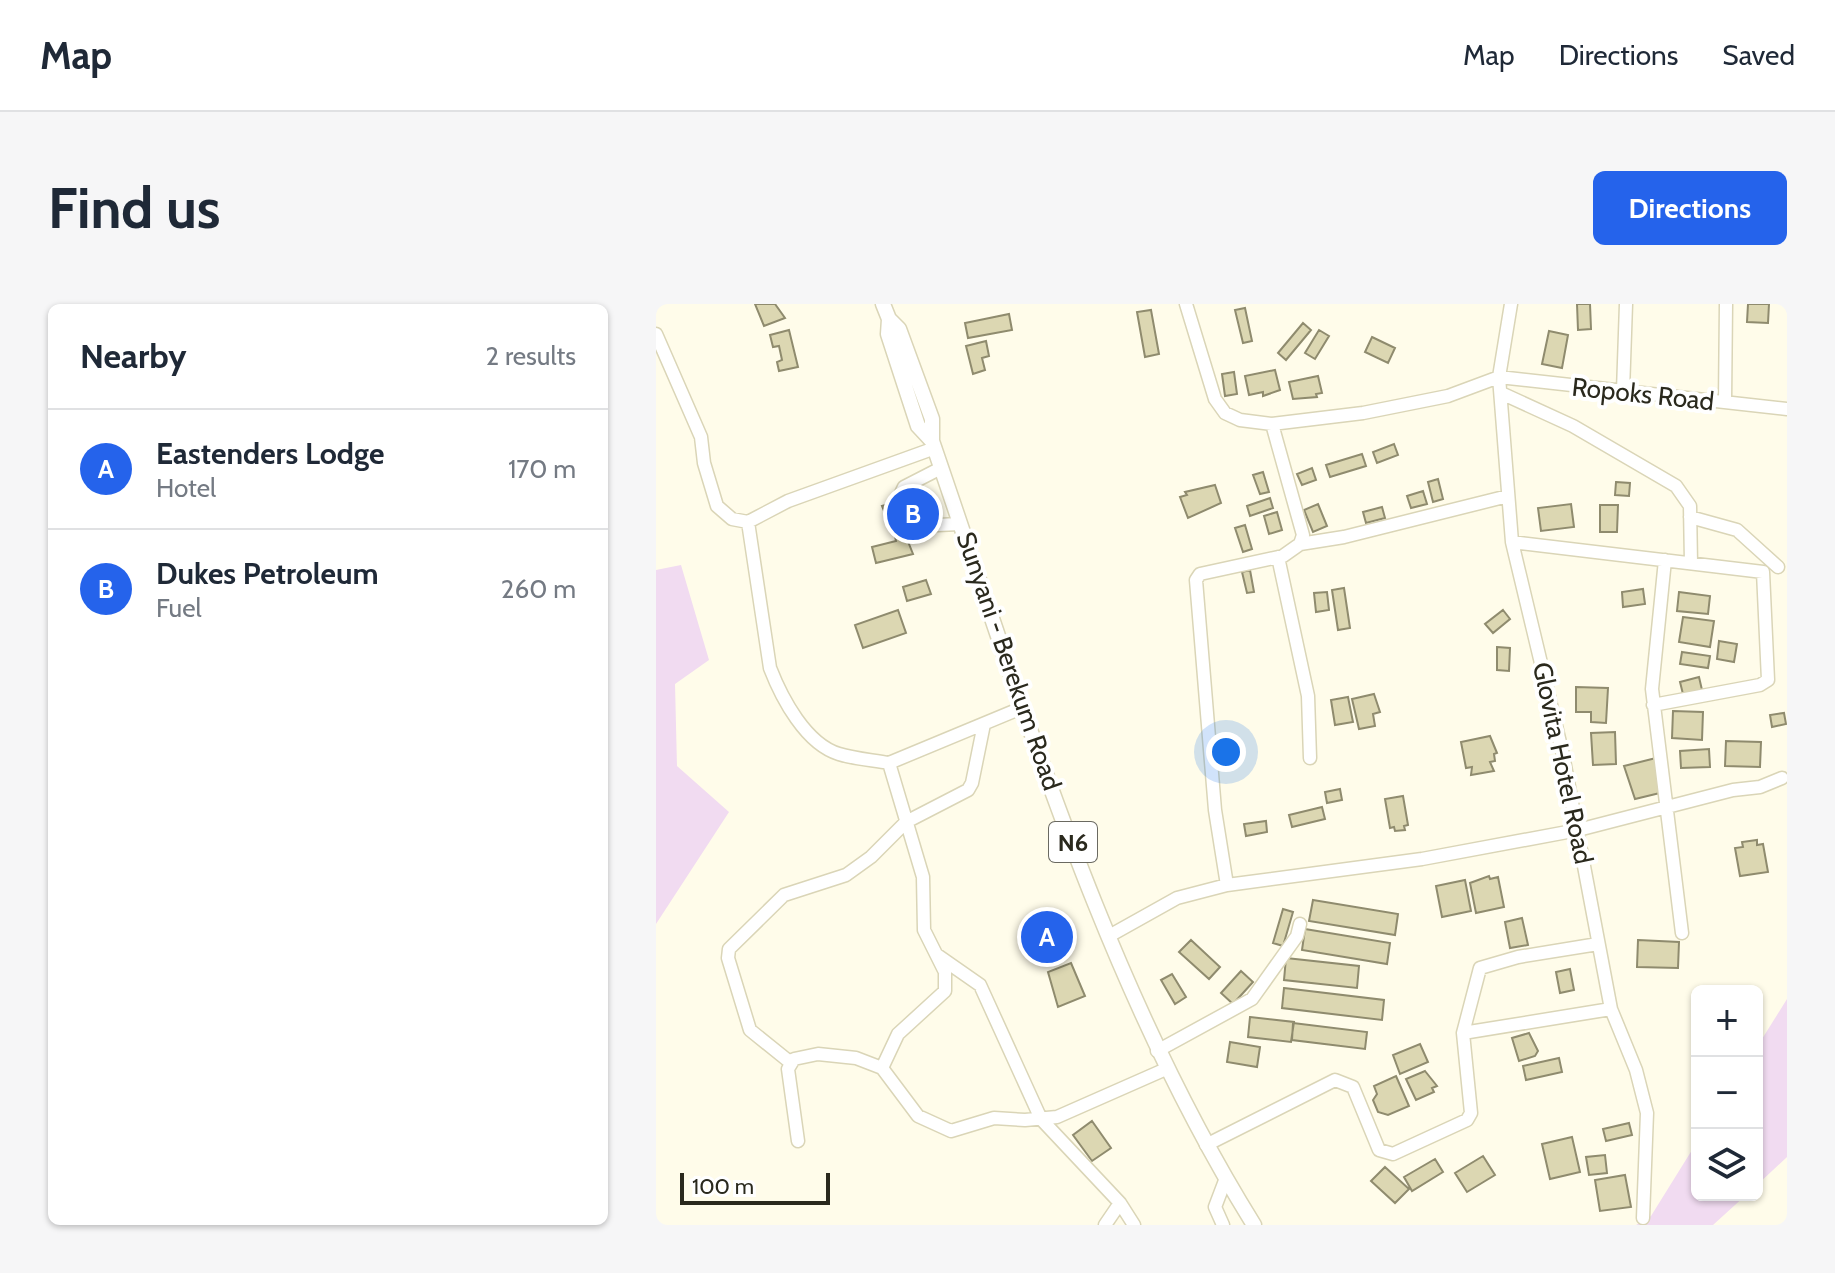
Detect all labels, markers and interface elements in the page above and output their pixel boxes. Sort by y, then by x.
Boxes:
text: Map [40,32,112,79]
text: Map [1463,38,1515,72]
text: Directions [1559,38,1678,72]
text: Saved [1722,38,1795,72]
button: Directions [1593,171,1787,245]
text: Find us [48,174,221,242]
text: Nearby [80,335,187,377]
text: 2 results [485,340,576,372]
street label: Ropoks Road [1570,371,1716,417]
text: Eastenders Lodge [156,435,384,472]
text: A [98,453,114,485]
text: 170 m [508,453,576,485]
text: Hotel [156,472,216,504]
pin: B [887,484,939,544]
street label: Sunyani - Berekum Road [950,527,1068,795]
text: Dukes Petroleum [156,555,379,592]
text: B [98,573,114,605]
text: 260 m [501,573,576,605]
text: Fuel [156,592,202,624]
street label: Glovita Hotel Road [1526,659,1600,867]
your location [1206,732,1246,772]
road number: N6 [1049,822,1097,862]
pin: A [1021,907,1073,967]
map controls [1691,985,1763,1201]
button: + [1691,985,1763,1057]
button: − [1691,1057,1763,1129]
button: layers [1691,1129,1763,1201]
scale bar [680,1169,830,1205]
text: 100 m [692,1173,754,1200]

